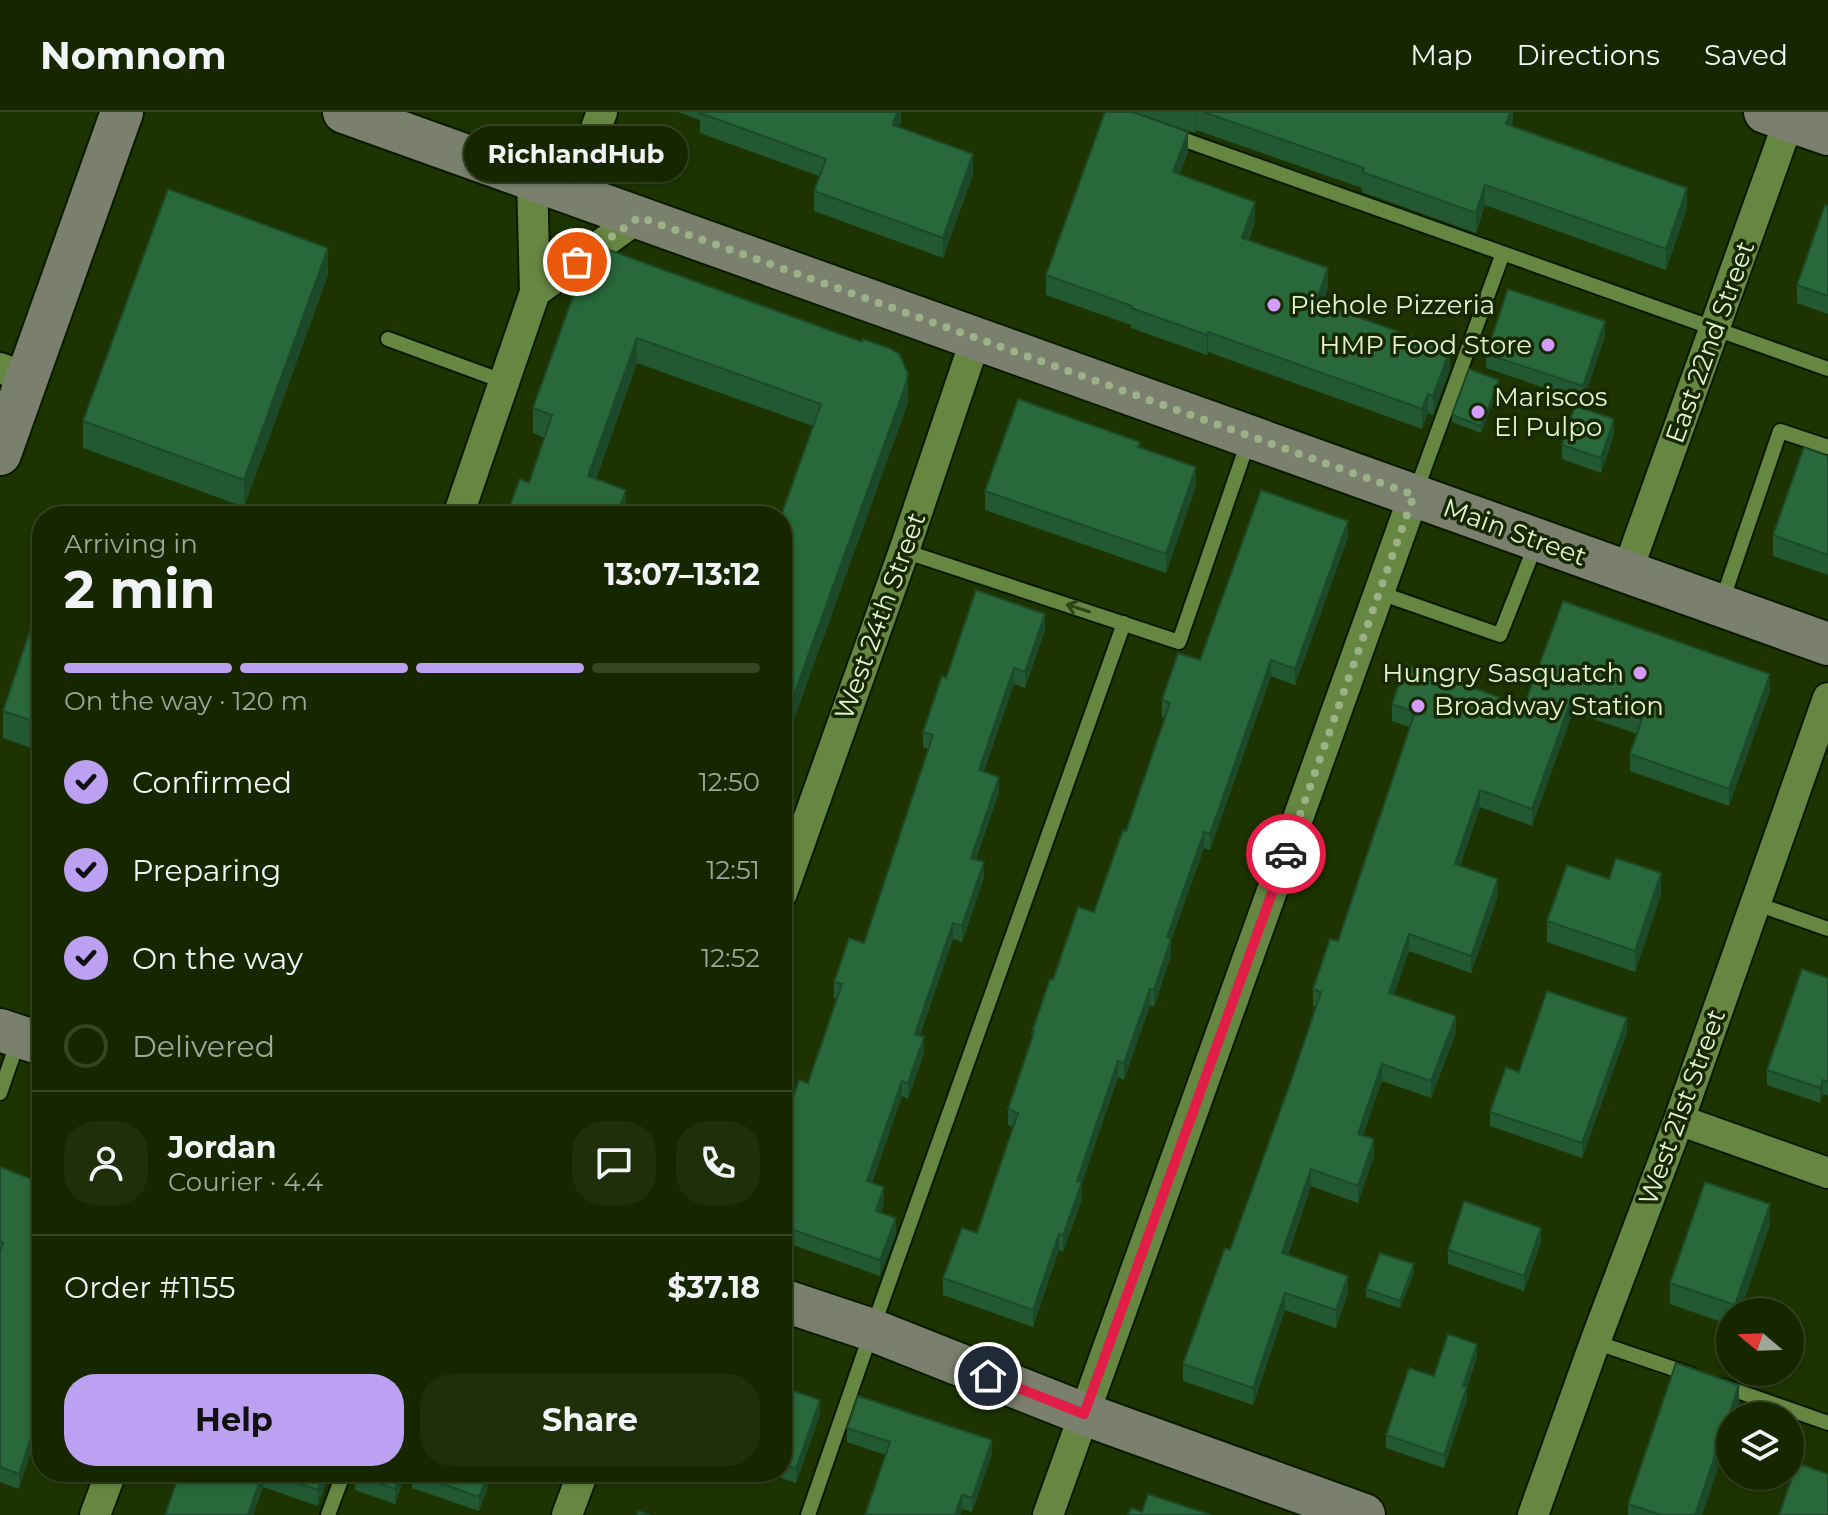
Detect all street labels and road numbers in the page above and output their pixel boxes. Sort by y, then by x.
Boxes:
street label: East 22nd Street [1659,237,1761,447]
street label: Main Street [1439,491,1591,573]
street label: West 24th Street [828,508,932,724]
street label: West 21st Street [1632,1005,1732,1209]

